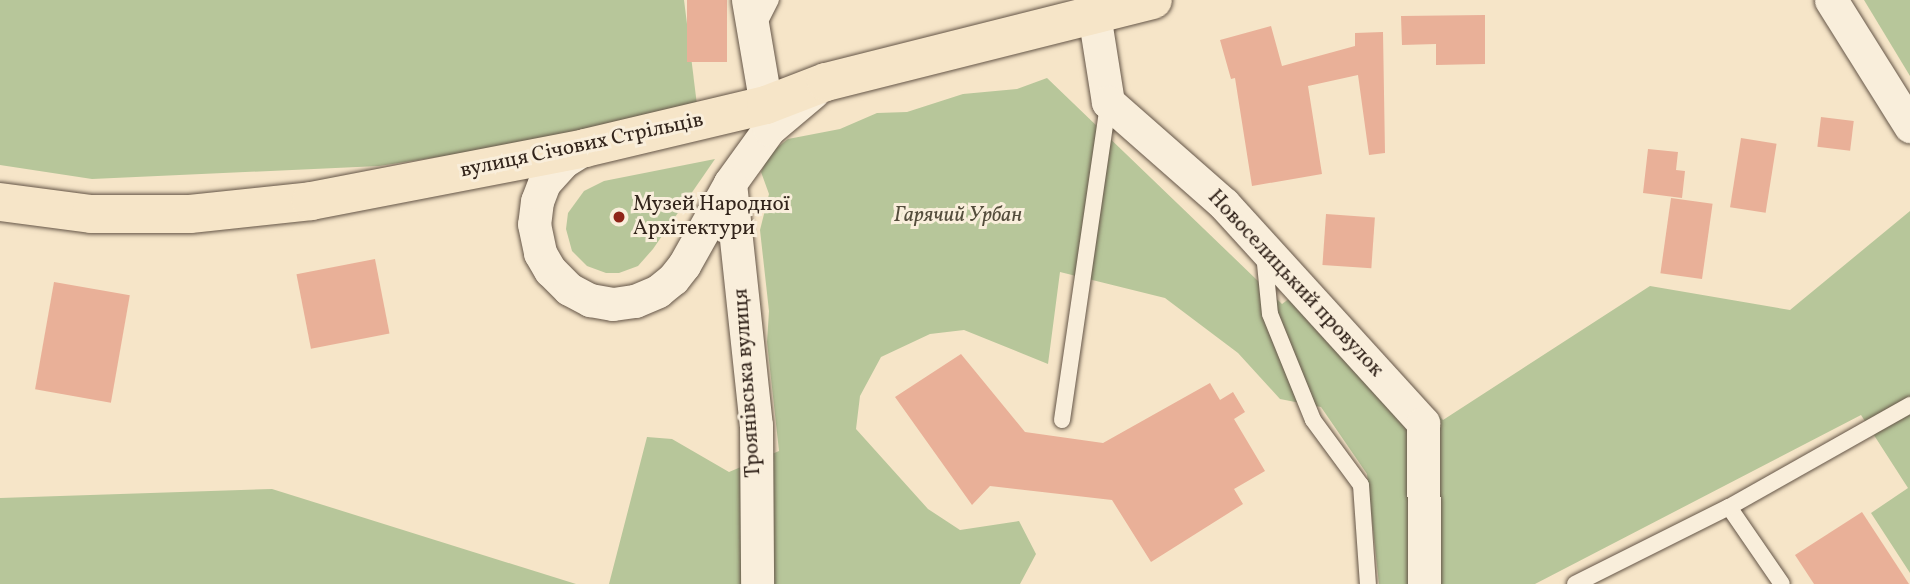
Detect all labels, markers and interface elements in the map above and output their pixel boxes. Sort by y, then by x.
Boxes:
street label: вулиця Січових Стрільців [458,108,706,184]
street label: Новоселицький провулок [1202,185,1388,383]
place label: Музей Народної Архітектури [633,192,790,242]
park label: Гарячий Урбан [894,203,1022,229]
marker: Музей Народної Архітектури [611,209,627,225]
street label: Троянівська вулиця [729,288,767,478]

